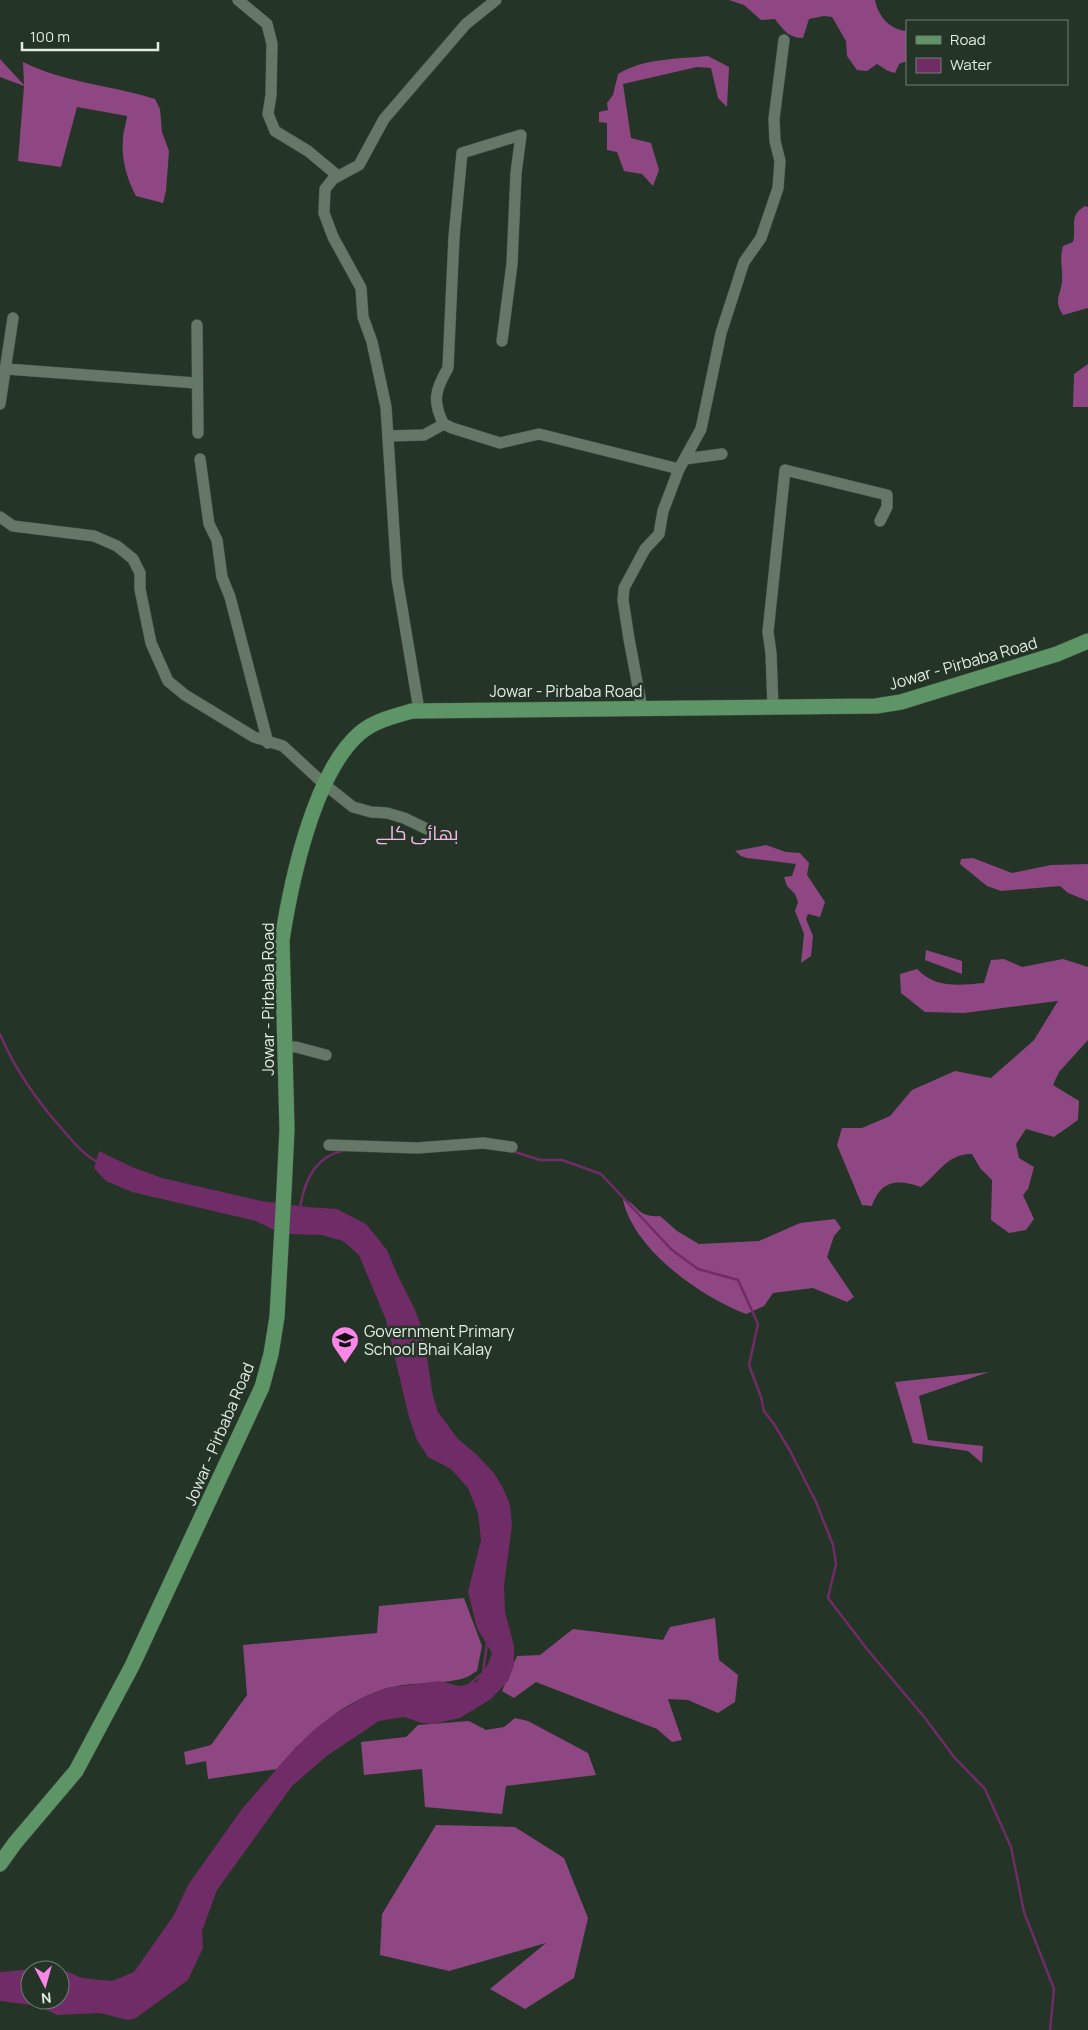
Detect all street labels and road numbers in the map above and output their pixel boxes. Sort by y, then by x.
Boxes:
street label: Jowar - Pirbaba Road [886,631,1040,695]
street label: Jowar - Pirbaba Road [489,680,643,702]
street label: Jowar - Pirbaba Road [257,922,279,1076]
street label: Jowar - Pirbaba Road [179,1359,259,1509]

